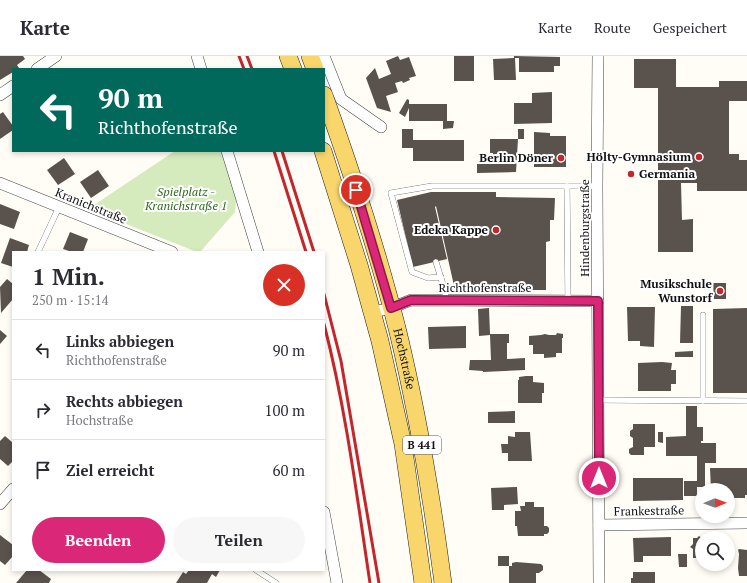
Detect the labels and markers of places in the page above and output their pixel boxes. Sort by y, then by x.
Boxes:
place label: Hölty-Gymnasium [587,149,691,164]
place label: Berlin Döner [479,150,554,165]
marker: Hölty-Gymnasium [694,152,704,162]
marker: Berlin Döner [556,153,566,163]
place label: Germania [639,166,696,181]
marker: Germania [626,169,636,179]
pin [339,173,373,207]
place label: Edeka Kappe [414,222,489,237]
marker: Edeka Kappe [491,225,501,235]
place label: Musikschule Wunstorf [640,276,714,305]
marker: Musikschule Wunstorf [715,286,725,296]

